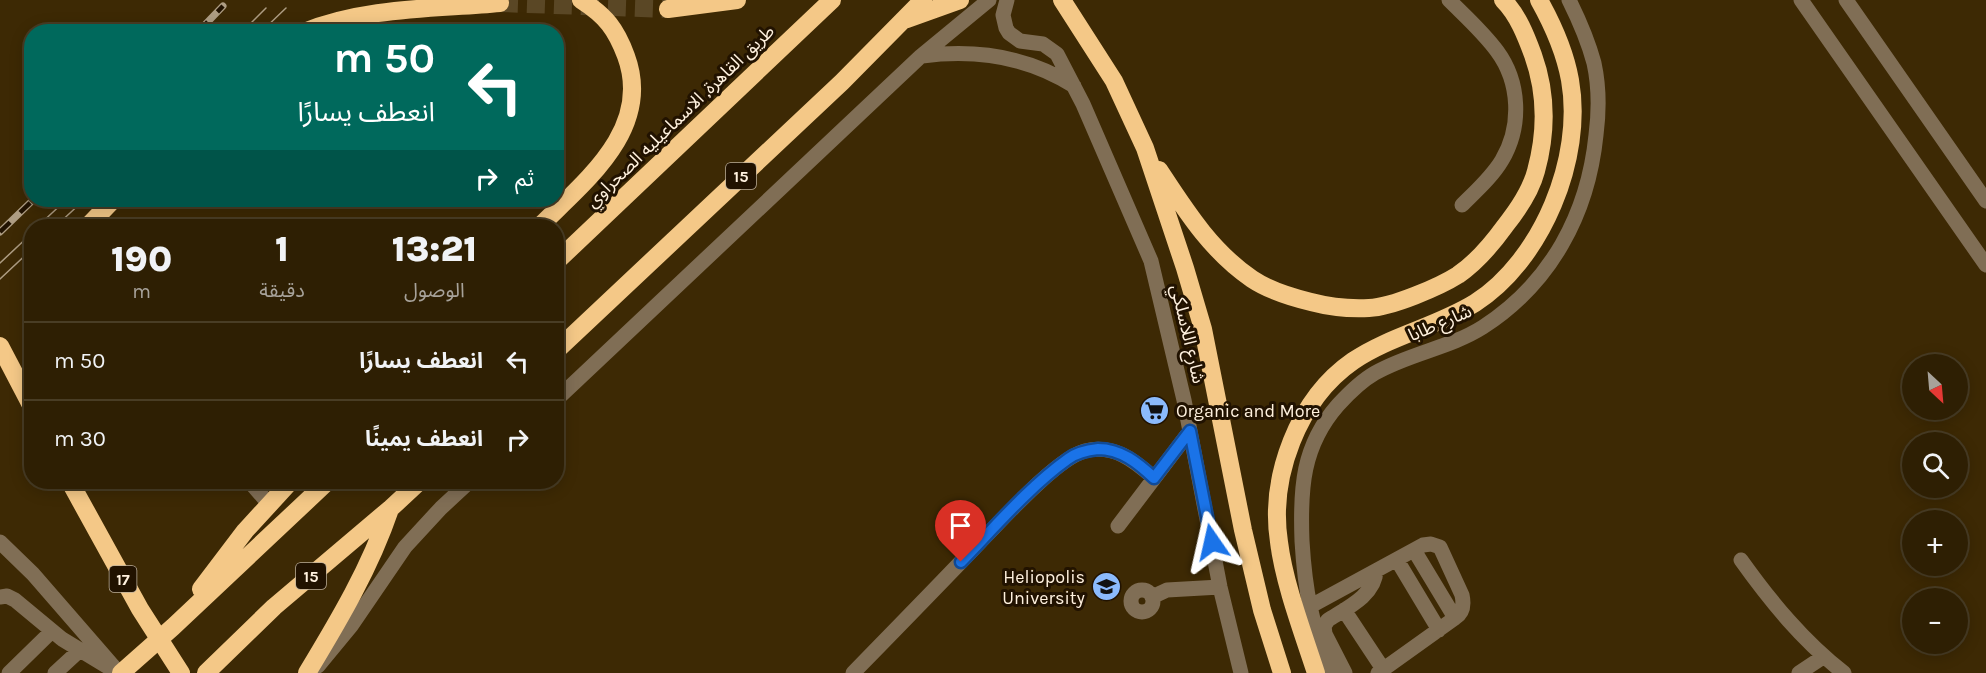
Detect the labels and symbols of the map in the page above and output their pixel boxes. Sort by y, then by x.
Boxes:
street label: طريق القاهرة, الاسماعيليه الصحراوي [581,20,780,214]
road number: 15 [726,163,756,189]
street label: شارع اللاسلكي [1163,282,1210,386]
street label: شارع طابا [1405,300,1476,349]
north arrow [1902,354,1968,420]
supermarket icon: Organic and More [1139,395,1171,427]
place label: Organic and More [1176,400,1320,422]
pin [935,500,986,562]
position arrow [1180,510,1244,574]
road number: 15 [296,563,326,589]
road number: 17 [110,566,136,592]
place label: Heliopolis University [1002,566,1086,609]
school or university icon: Heliopolis University [1090,571,1122,603]

